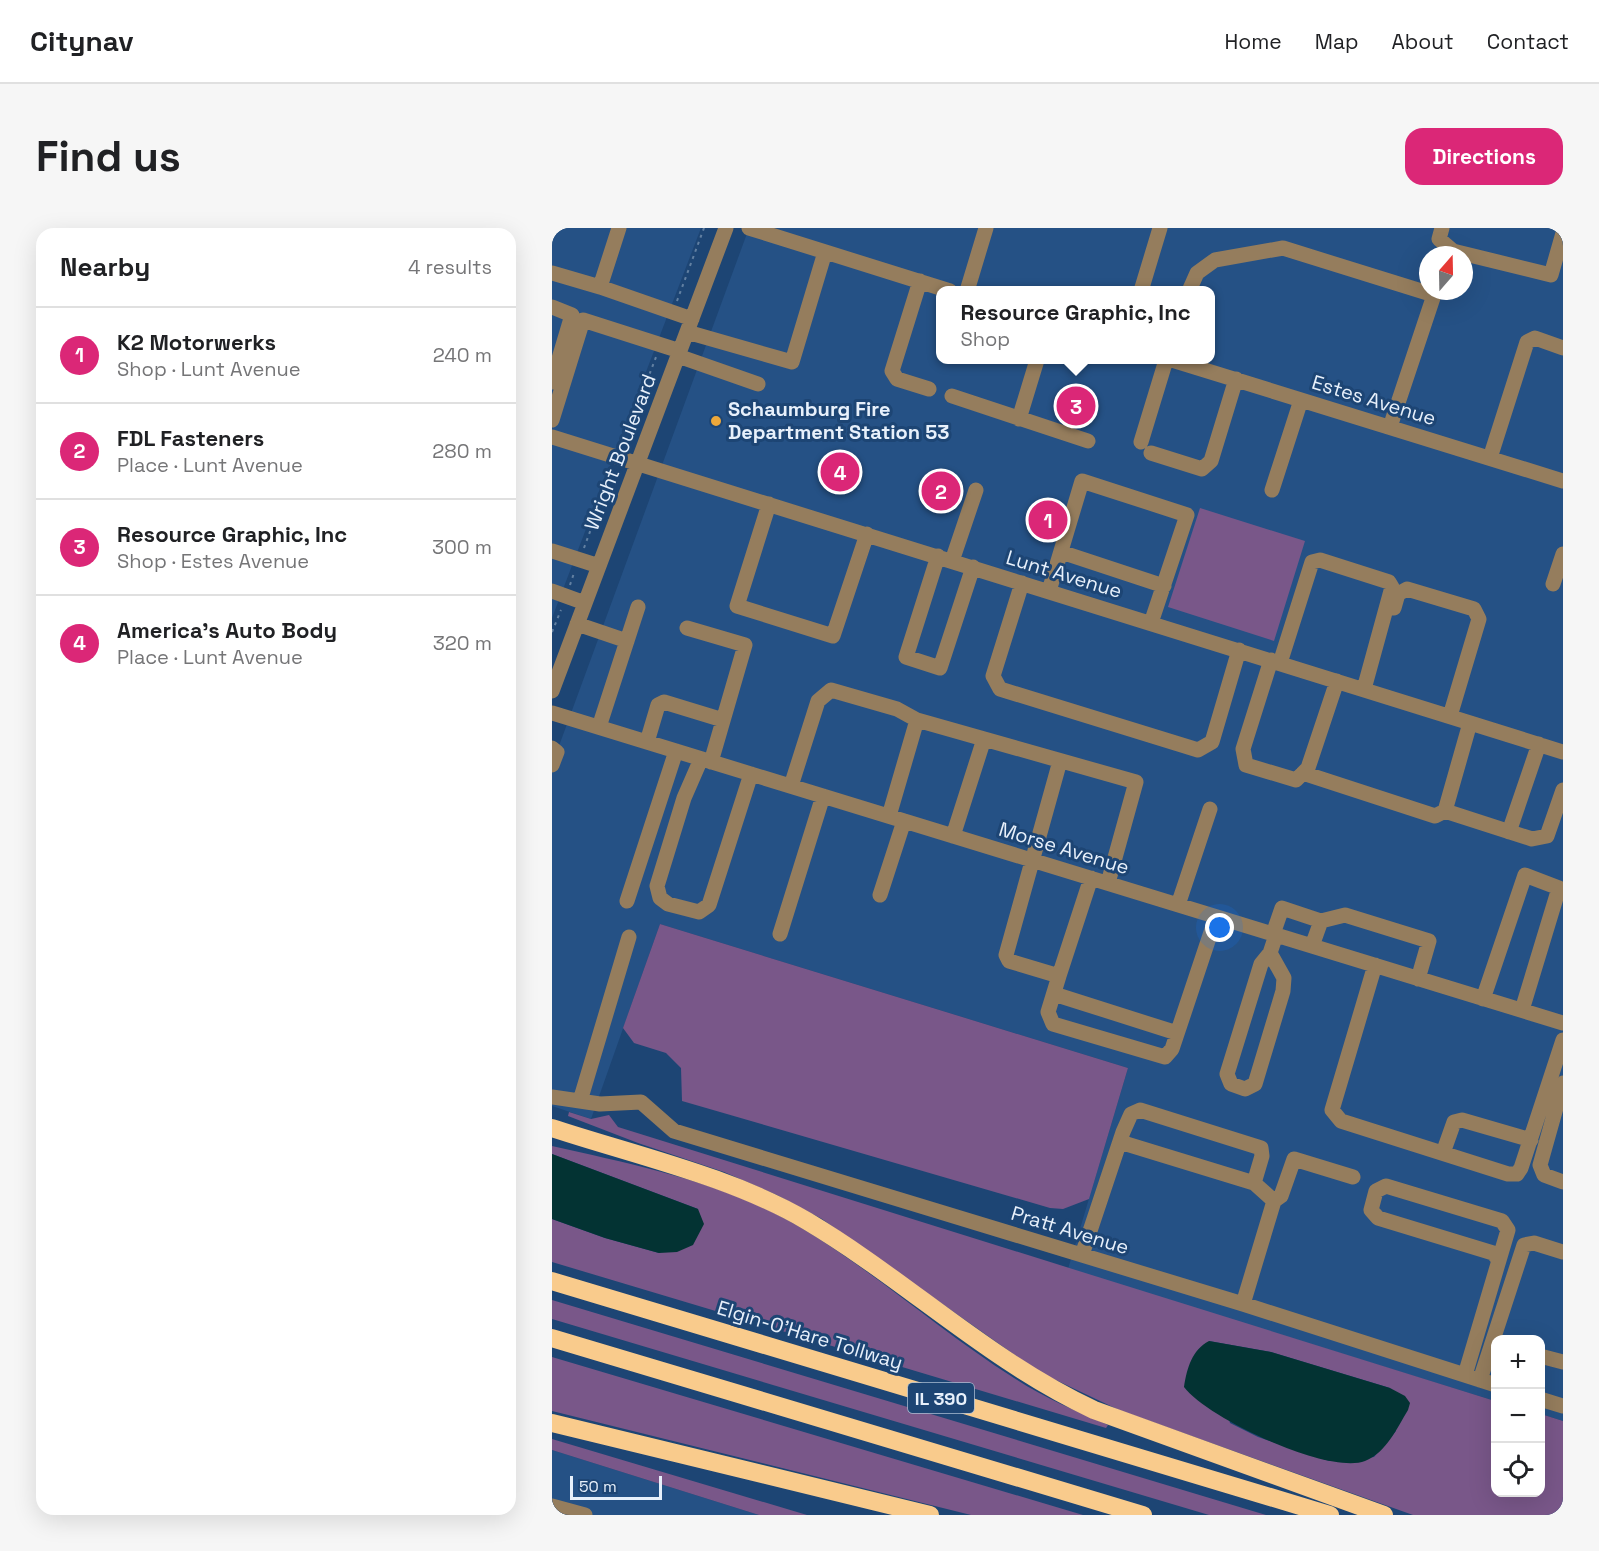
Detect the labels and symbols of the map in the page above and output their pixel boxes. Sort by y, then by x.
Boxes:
north arrow [1419,246,1473,300]
street label: Estes Avenue [1309,369,1439,431]
street label: Wright Boulevard [578,370,662,534]
pin: 3 [1056,384,1096,429]
place label: Schaumburg Fire Department Station 53 [728,396,949,445]
marker: Schaumburg Fire Department Station 53 [709,414,723,428]
pin: 4 [820,450,860,494]
pin: 2 [922,468,960,514]
pin: 1 [1028,498,1068,542]
street label: Lunt Avenue [1003,544,1125,604]
street label: Morse Avenue [996,816,1132,880]
your location [1205,913,1234,942]
street label: Pratt Avenue [1008,1200,1132,1260]
street label: Elgin-O'Hare Tollway [714,1294,906,1376]
road number: IL 390 [908,1383,974,1413]
scale bar [570,1473,662,1500]

